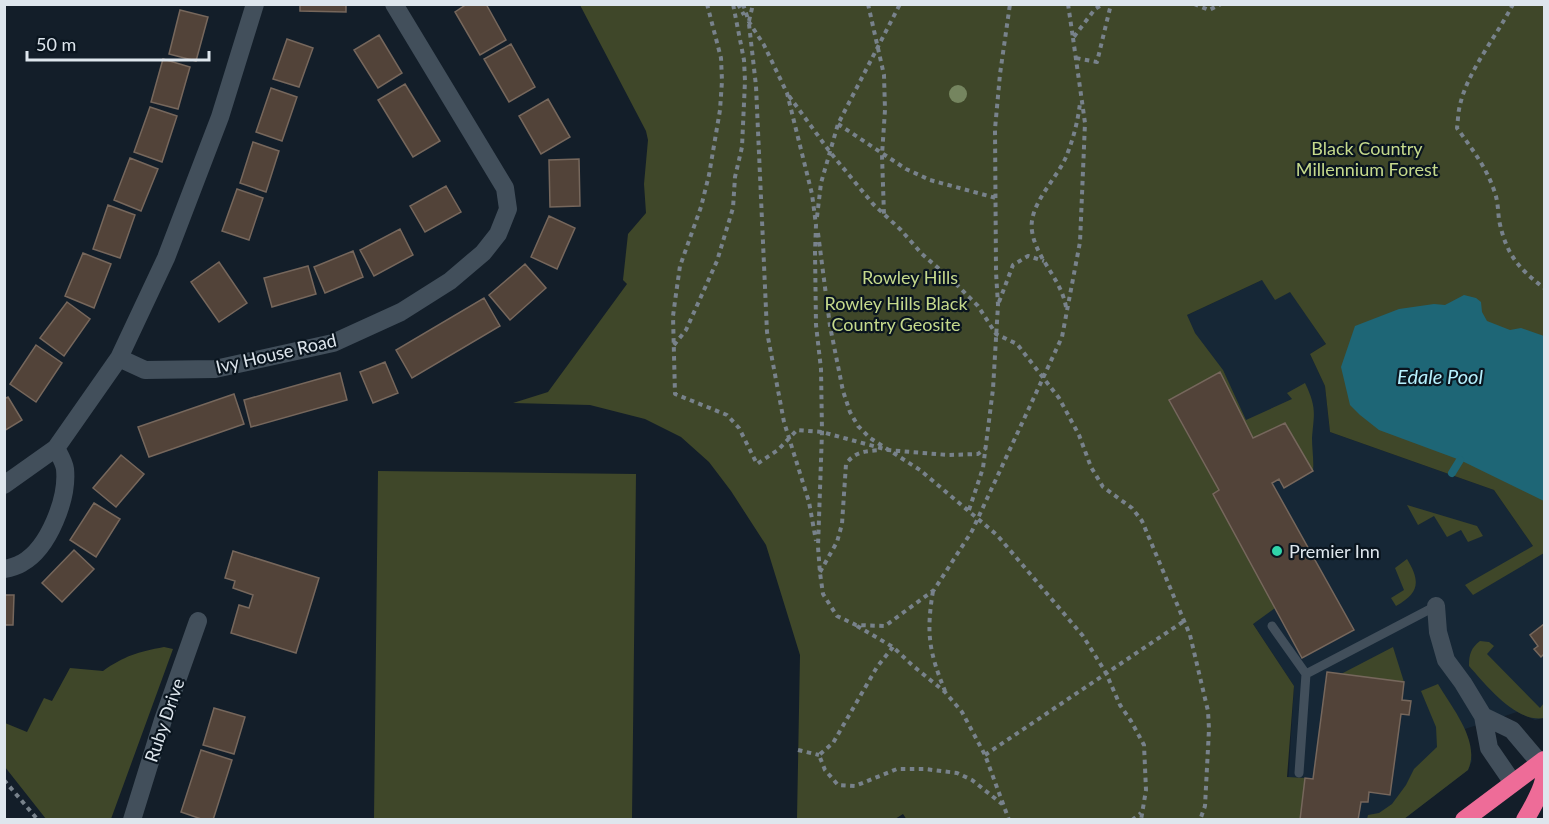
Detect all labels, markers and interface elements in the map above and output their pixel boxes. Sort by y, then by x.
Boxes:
scale bar [27,24,208,62]
text: 50 m [36,33,76,55]
park label: Black Country Millennium Forest [1296,137,1439,180]
park label: Rowley Hills [862,266,958,288]
park label: Rowley Hills Black Country Geosite [824,292,968,335]
street label: Ivy House Road [214,328,338,378]
water label: Edale Pool [1397,364,1483,388]
place label: Premier Inn [1289,540,1380,562]
marker: Premier Inn [1270,544,1284,558]
street label: Ruby Drive [139,675,189,765]

